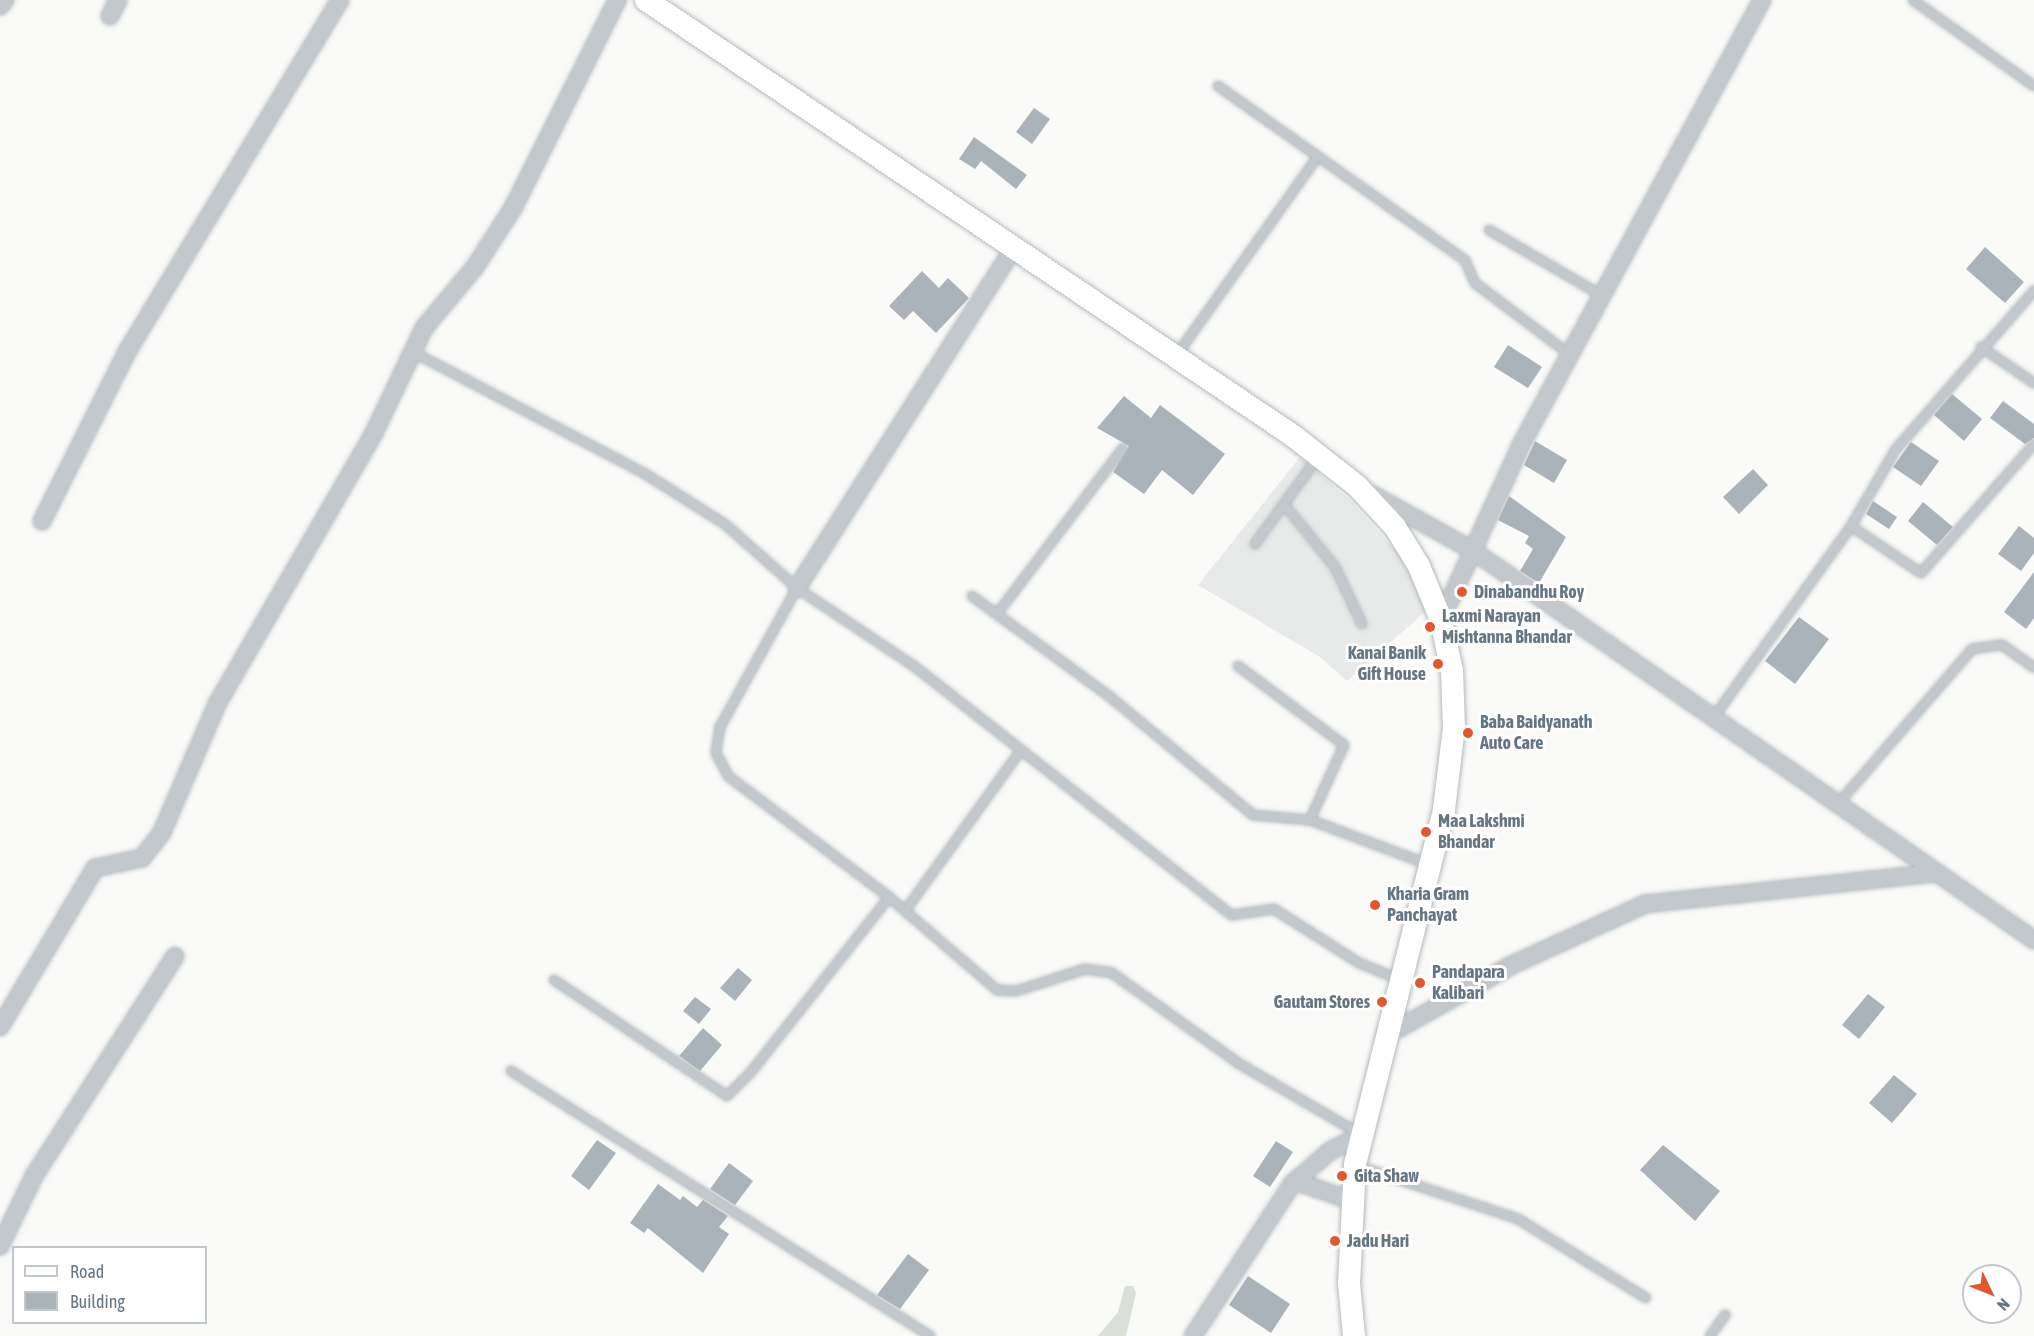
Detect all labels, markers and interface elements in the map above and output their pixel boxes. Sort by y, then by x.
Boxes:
place label: Dinabandhu Roy [1474,581,1584,603]
marker: Dinabandhu Roy [1455,585,1469,599]
place label: Laxmi Narayan Mishtanna Bhandar [1442,606,1572,648]
marker: Laxmi Narayan Mishtanna Bhandar [1423,620,1437,634]
place label: Kanai Banik Gift House [1348,643,1426,686]
marker: Kanai Banik Gift House [1431,657,1445,671]
place label: Baba Baidyanath Auto Care [1480,712,1592,754]
marker: Baba Baidyanath Auto Care [1461,726,1475,740]
place label: Maa Lakshmi Bhandar [1438,811,1525,854]
marker: Maa Lakshmi Bhandar [1419,825,1433,839]
place label: Kharia Gram Panchayat [1387,884,1469,926]
marker: Kharia Gram Panchayat [1368,898,1382,912]
place label: Pandapara Kalibari [1432,962,1505,1004]
marker: Pandapara Kalibari [1413,976,1427,990]
place label: Gautam Stores [1274,991,1370,1013]
marker: Gautam Stores [1375,995,1389,1009]
place label: Gita Shaw [1354,1165,1419,1187]
marker: Gita Shaw [1335,1169,1349,1183]
place label: Jadu Hari [1347,1230,1409,1252]
marker: Jadu Hari [1328,1234,1342,1248]
legend [12,1246,207,1324]
text: Road [70,1261,104,1282]
north arrow [1962,1264,2022,1324]
text: Building [70,1291,125,1312]
text: N [1994,1295,2014,1315]

